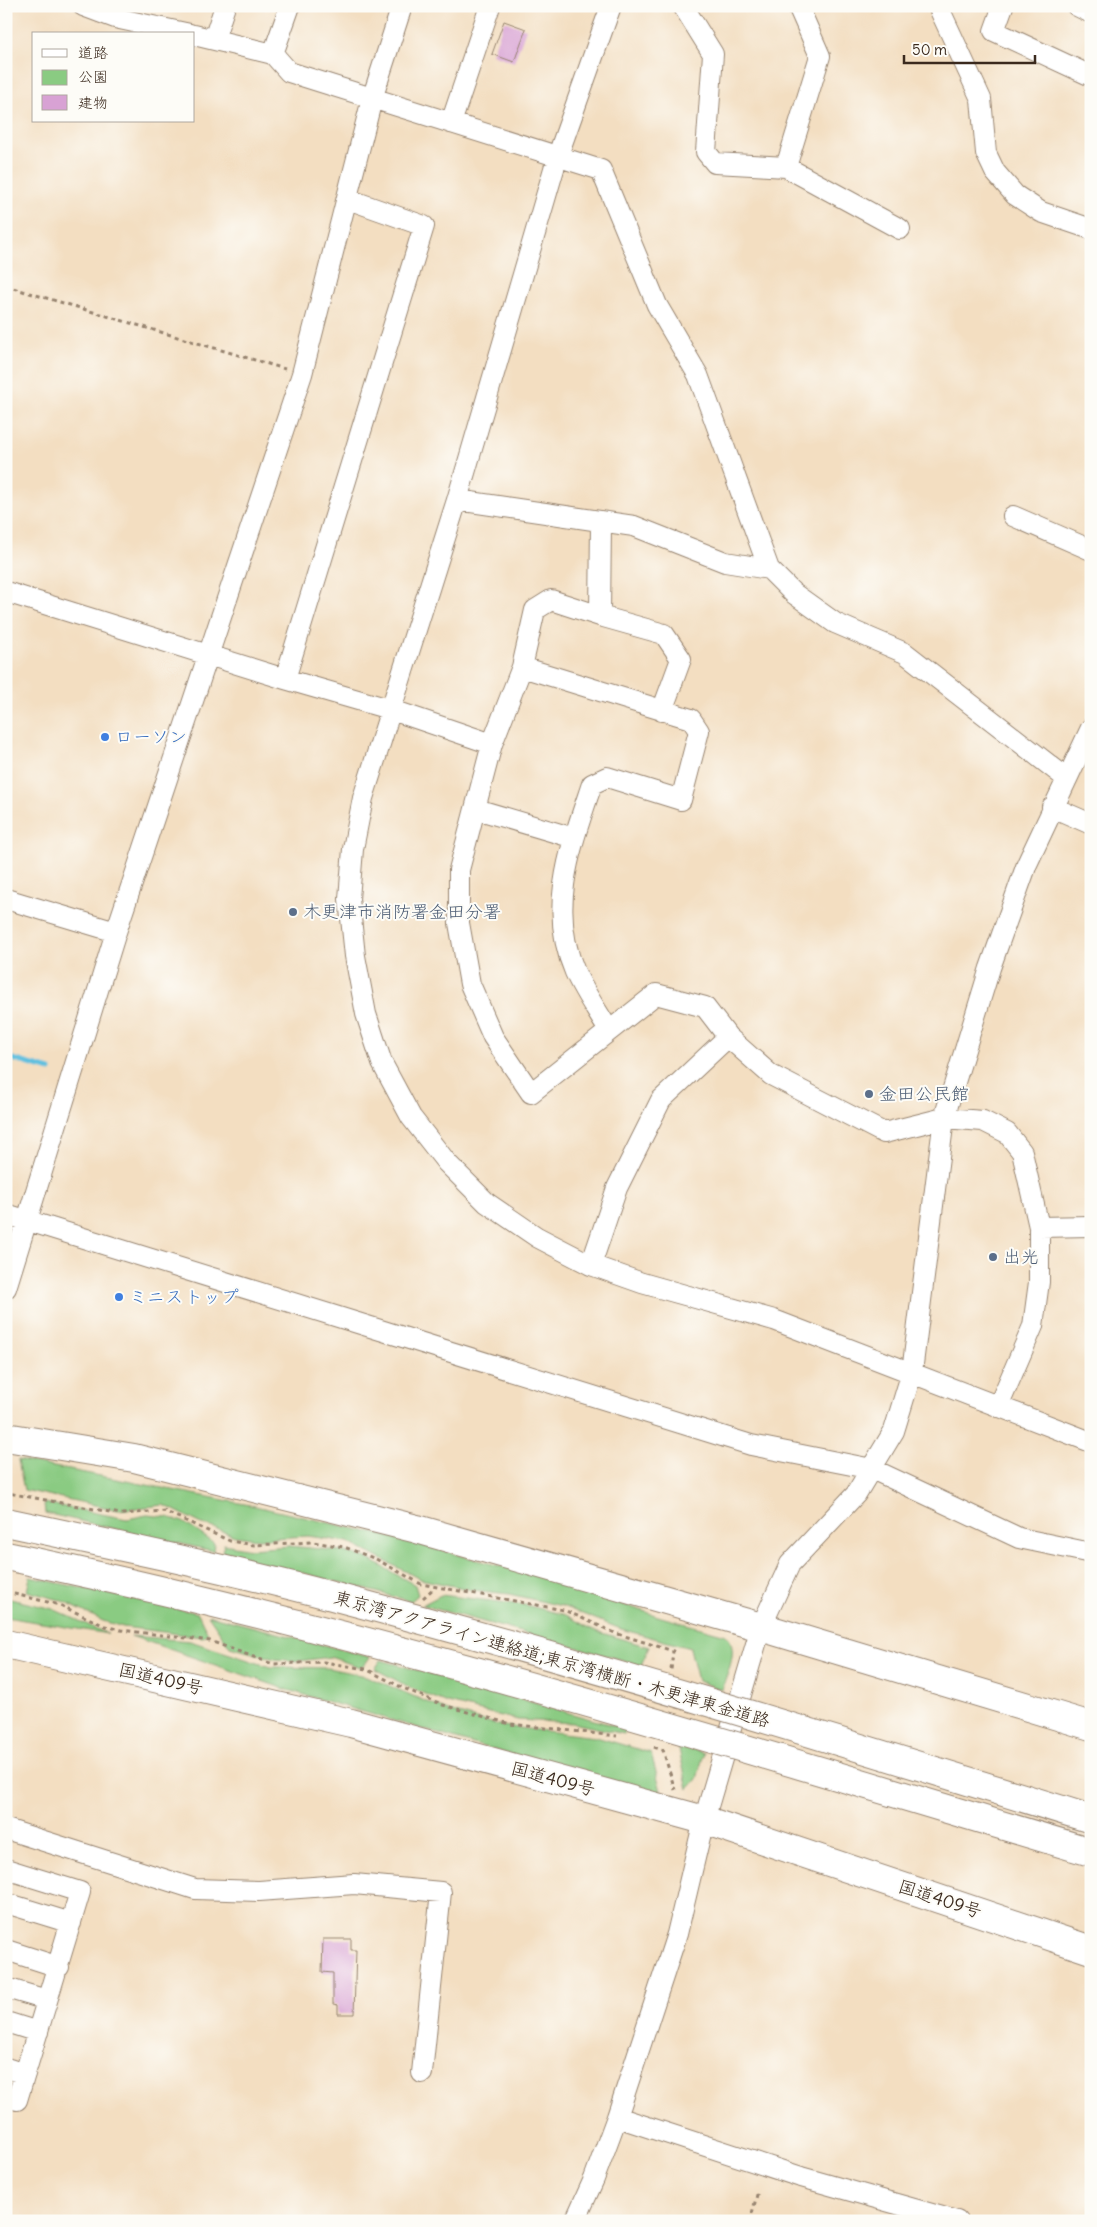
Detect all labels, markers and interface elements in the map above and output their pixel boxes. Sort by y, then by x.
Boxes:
legend [32,32,195,122]
scale bar [904,32,1036,64]
text: 50 m [912,40,947,59]
text: 道路 [78,43,108,62]
text: 公園 [78,67,108,86]
text: 建物 [78,93,108,112]
place label: ローソン [115,725,187,748]
marker: ローソン [99,731,111,743]
place label: 木更津市消防署金田分署 [303,900,501,923]
marker: 木更津市消防署金田分署 [287,906,299,918]
place label: 金田公民館 [879,1082,969,1105]
marker: 金田公民館 [863,1088,875,1100]
place label: 出光 [1003,1245,1039,1268]
marker: 出光 [987,1251,999,1263]
place label: ミニストップ [129,1285,239,1308]
marker: ミニストップ [113,1291,125,1303]
street label: 東京湾アクアライン連絡道;東京湾横断・木更津東金道路 [331,1585,773,1732]
street label: 国道409号 [116,1658,206,1699]
street label: 国道409号 [508,1756,598,1801]
street label: 国道409号 [895,1874,985,1923]

